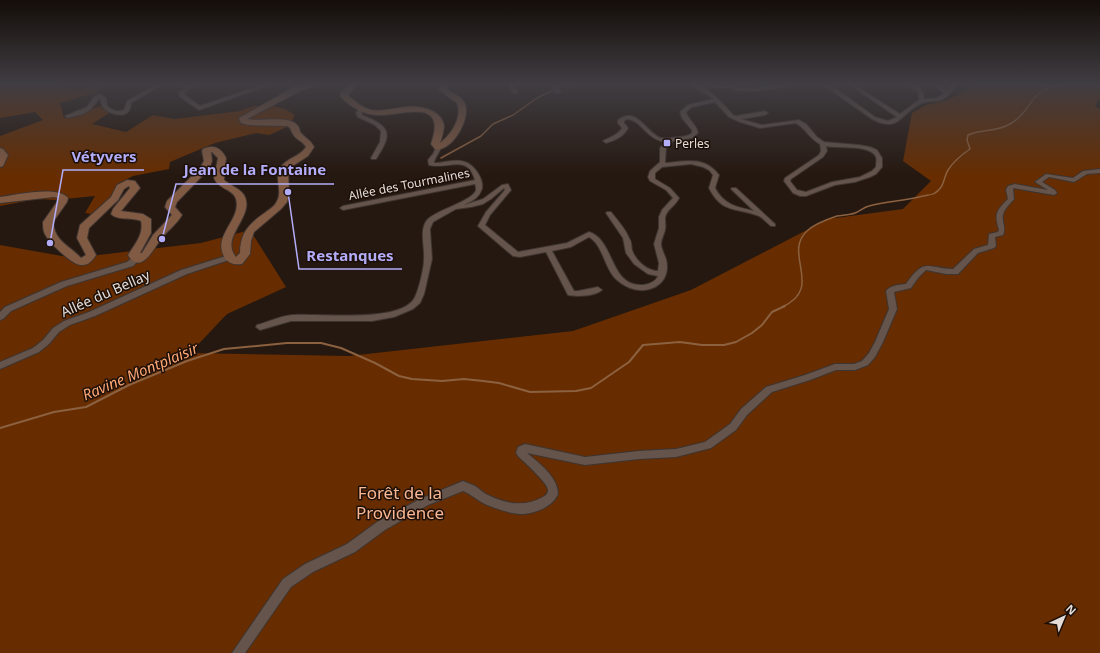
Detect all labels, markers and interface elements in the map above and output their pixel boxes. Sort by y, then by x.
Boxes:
place label: Perles [675,135,710,152]
marker: Perles [662,138,672,148]
callout: Vétyvers [63,143,144,170]
text: Vétyvers [71,146,137,166]
callout: Jean de la Fontaine [176,157,334,184]
text: Jean de la Fontaine [182,159,326,179]
street label: Allée des Tourmalines [347,164,471,204]
callout: Restanques [299,242,402,269]
text: Restanques [306,245,394,265]
street label: Allée du Bellay [57,265,153,321]
water label: Ravine Montplaisir [79,337,202,404]
park label: Forêt de la Providence [356,481,444,524]
north arrow [1044,597,1084,637]
text: N [1063,601,1080,618]

